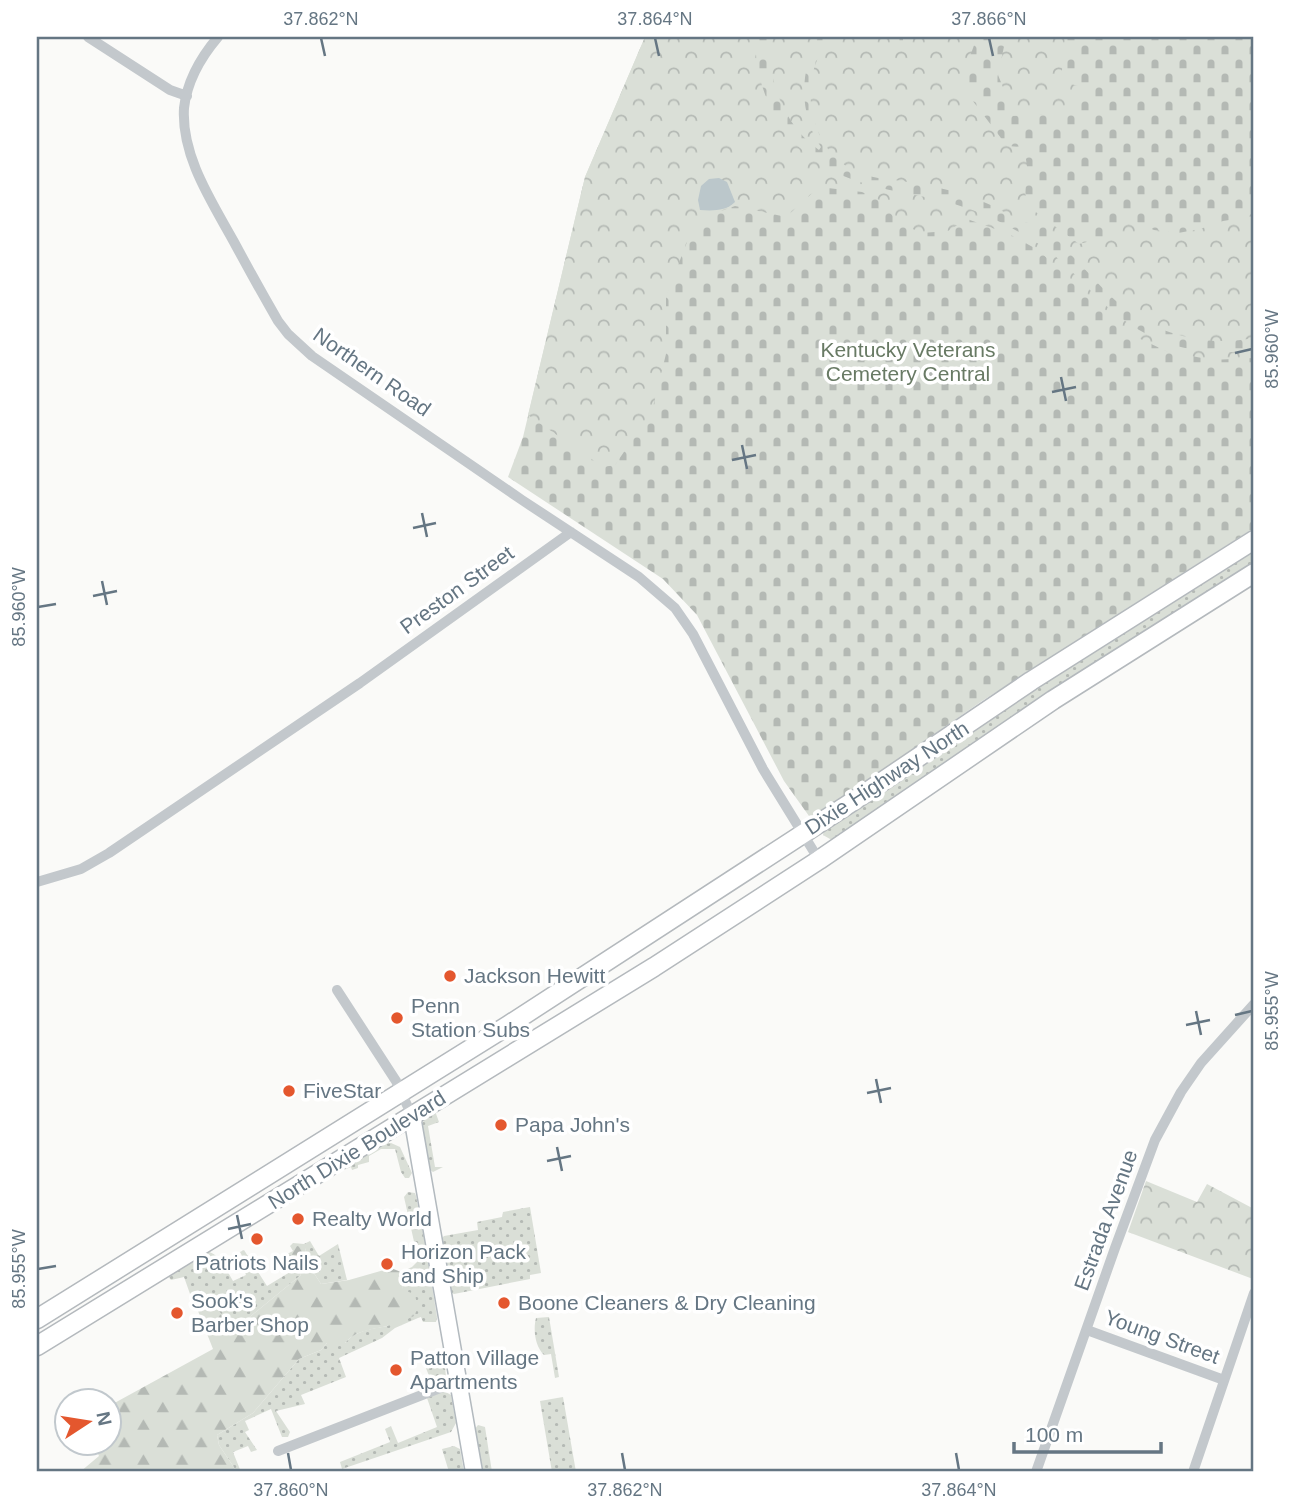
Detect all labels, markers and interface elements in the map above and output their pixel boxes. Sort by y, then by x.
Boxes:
text: 37.862°N [283,9,359,29]
text: 37.864°N [617,9,693,29]
text: 37.866°N [951,9,1027,29]
text: 85.960°W [1262,309,1282,389]
street label: Northern Road [309,323,435,421]
park label: Kentucky Veterans Cemetery Central [820,338,996,385]
street label: Preston Street [396,541,518,638]
text: 85.960°W [9,567,29,647]
street label: Dixie Highway North [801,716,973,839]
place label: Jackson Hewitt [464,964,605,987]
marker: Jackson Hewitt [442,968,458,984]
text: 85.955°W [1262,971,1282,1051]
place label: Penn Station Subs [411,994,530,1041]
marker: Penn Station Subs [389,1010,405,1026]
place label: FiveStar [303,1079,381,1102]
marker: FiveStar [281,1083,297,1099]
street label: North Dixie Boulevard [264,1086,449,1213]
place label: Papa John's [515,1113,630,1136]
marker: Papa John's [493,1117,509,1133]
street label: Estrada Avenue [1069,1146,1142,1293]
place label: Realty World [312,1207,432,1230]
marker: Realty World [290,1211,306,1227]
text: 85.955°W [9,1229,29,1309]
marker: Patriots Nails [249,1231,265,1247]
place label: Horizon Pack and Ship [401,1240,526,1287]
place label: Patriots Nails [195,1251,319,1274]
marker: Horizon Pack and Ship [379,1256,395,1272]
place label: Sook's Barber Shop [191,1289,309,1336]
place label: Boone Cleaners & Dry Cleaning [518,1291,816,1314]
marker: Boone Cleaners & Dry Cleaning [496,1295,512,1311]
marker: Sook's Barber Shop [169,1305,185,1321]
street label: Young Street [1102,1305,1223,1368]
place label: Patton Village Apartments [410,1346,539,1393]
marker: Patton Village Apartments [388,1362,404,1378]
north arrow [52,1386,122,1456]
text: N [92,1410,116,1427]
scale bar [1014,1411,1162,1455]
text: 100 m [1025,1423,1083,1446]
text: 37.860°N [253,1480,329,1500]
text: 37.862°N [587,1480,663,1500]
text: 37.864°N [921,1480,997,1500]

